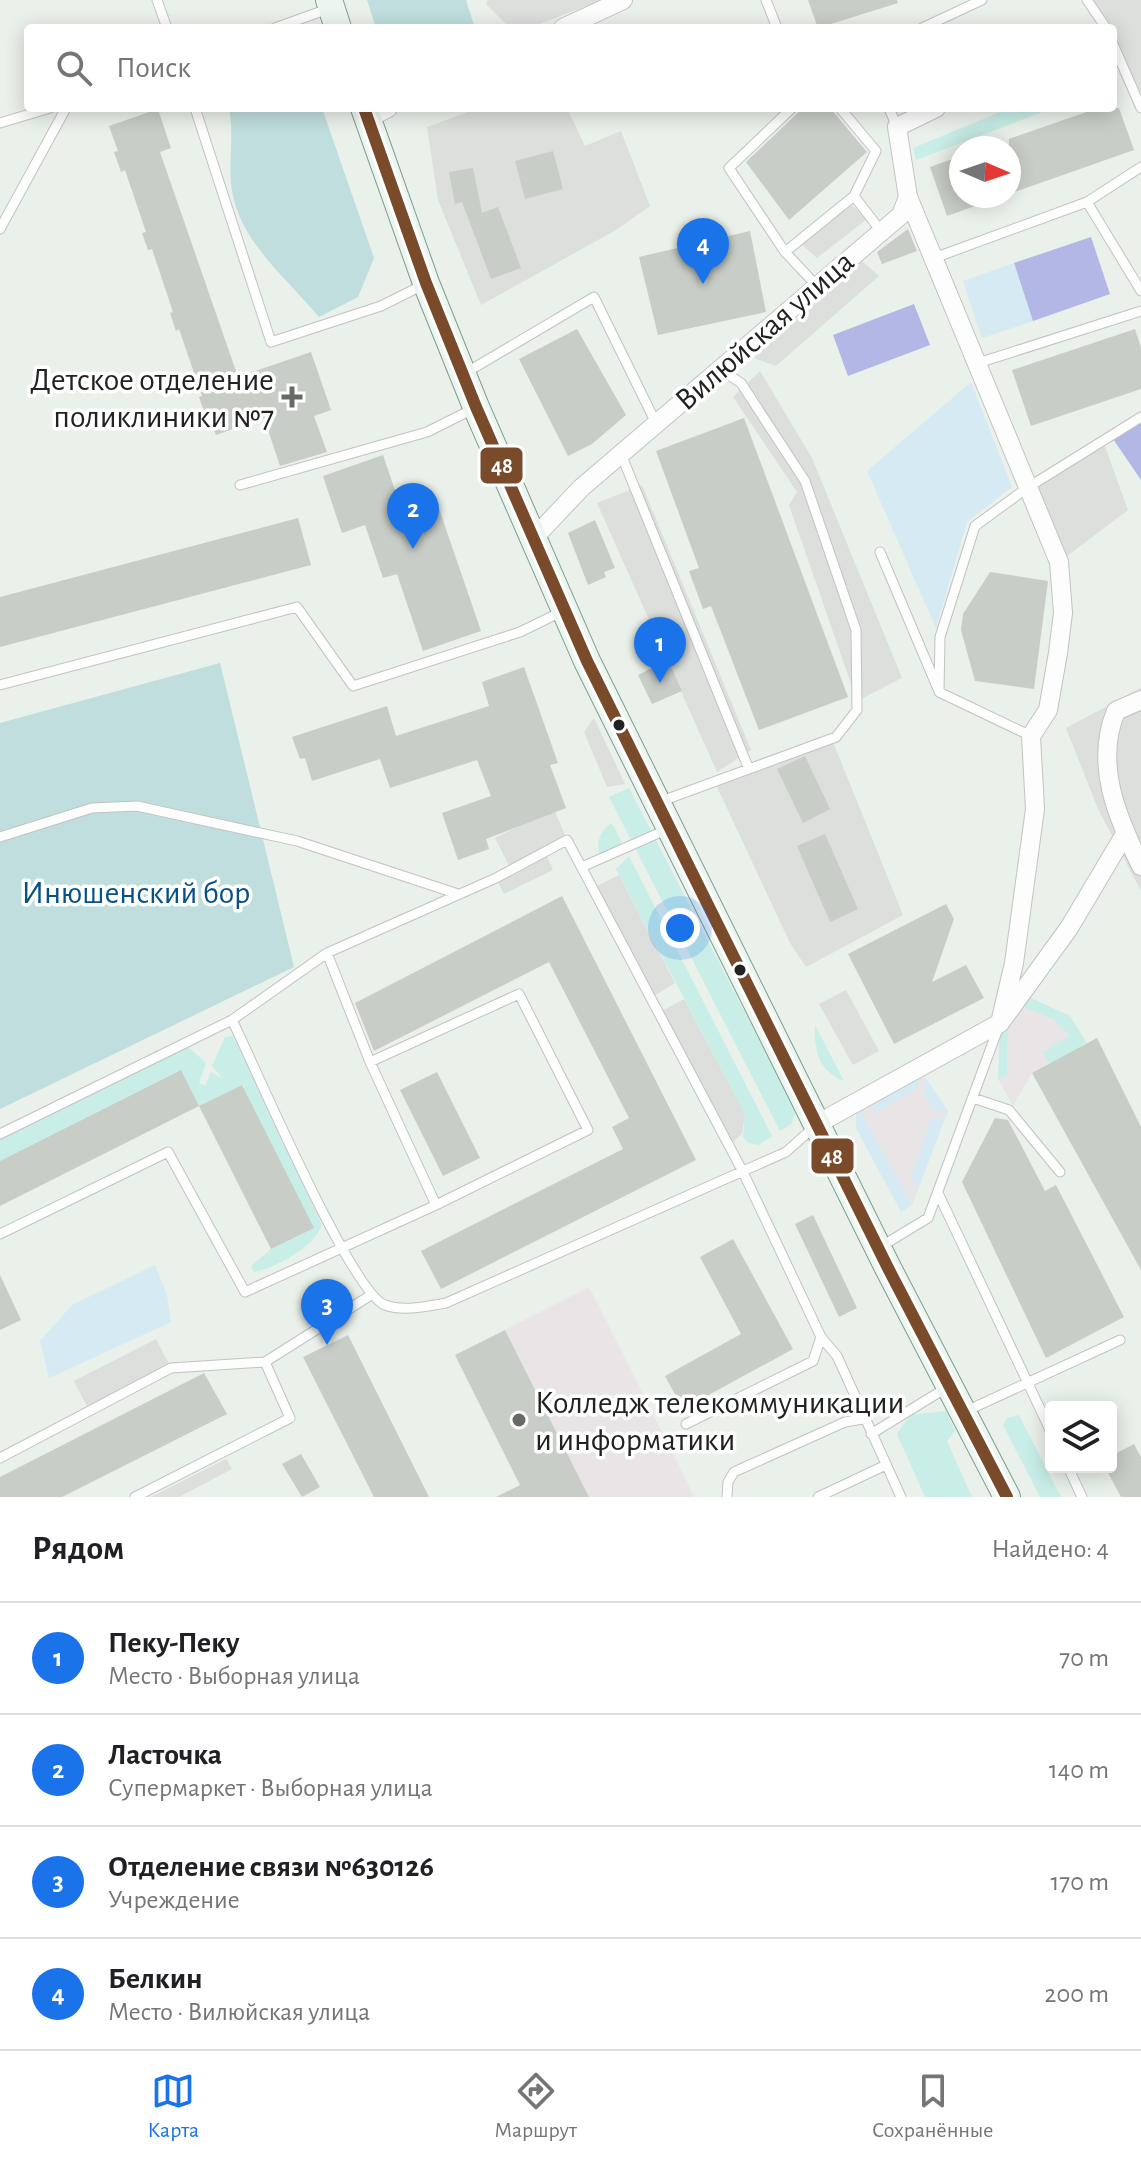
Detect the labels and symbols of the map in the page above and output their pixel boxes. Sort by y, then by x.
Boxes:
north arrow [949,136,1021,208]
pin: 4 [677,218,729,284]
street label: Вилюйская улица [669,245,860,417]
place label: Детское отделение поликлиники №7 [30,364,274,433]
marker: Детское отделение поликлиники №7 [281,386,303,408]
line badge: 48 [479,446,524,485]
text: 48 [491,455,513,477]
pin: 2 [387,483,439,549]
pin: 1 [634,617,686,683]
unlabelled marker [611,717,627,733]
park label: Инюшенский бор [22,877,250,909]
your location [660,908,700,948]
unlabelled marker [732,962,748,978]
line badge: 48 [810,1137,855,1175]
text: 48 [821,1146,843,1168]
pin: 3 [301,1279,353,1345]
place label: Колледж телекоммуникации и информатики [535,1387,904,1456]
marker: Колледж телекоммуникации и информатики [510,1411,528,1429]

